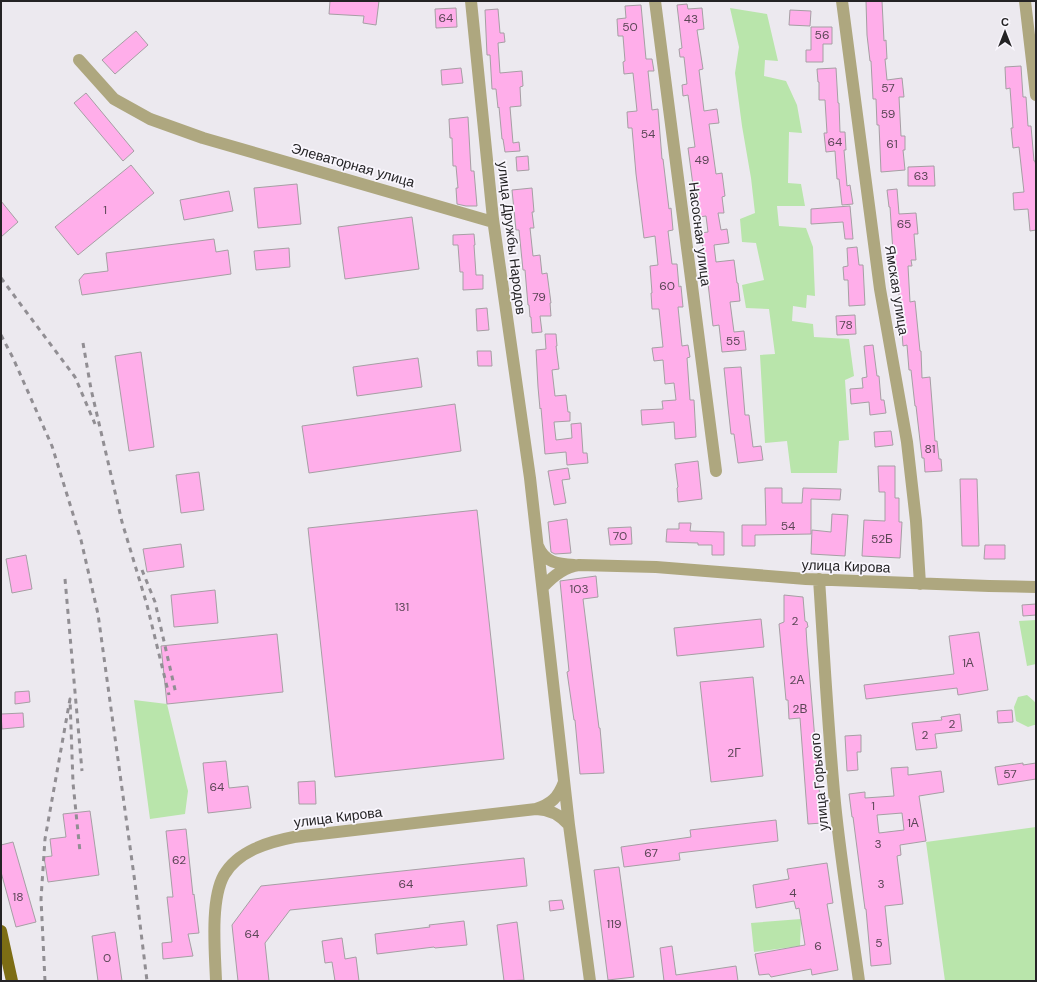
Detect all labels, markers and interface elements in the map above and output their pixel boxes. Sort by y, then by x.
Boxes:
house number: 64 [439,10,453,26]
house number: 43 [684,11,698,27]
north arrow [985,12,1025,52]
text: С [1001,15,1009,29]
house number: 50 [622,19,638,35]
house number: 56 [815,27,829,43]
house number: 57 [881,80,895,96]
house number: 59 [881,106,895,122]
house number: 54 [641,126,655,142]
house number: 64 [828,134,842,150]
house number: 61 [886,136,898,152]
street label: Элеваторная улица [289,139,417,191]
house number: 49 [695,152,709,168]
street label: улица Дружбы Народов [494,160,530,316]
house number: 63 [914,168,928,184]
street label: Насосная улица [685,181,715,287]
house number: 1 [103,202,107,218]
house number: 65 [897,216,911,232]
street label: Ямская улица [881,244,913,336]
house number: 60 [659,278,675,294]
house number: 79 [532,289,546,305]
house number: 78 [839,317,853,333]
house number: 55 [726,333,740,349]
house number: 81 [925,441,935,457]
house number: 54 [781,518,795,534]
house number: 70 [613,528,627,544]
house number: 52Б [871,531,893,547]
street label: улица Кирова [801,555,891,577]
house number: 103 [569,581,589,597]
house number: 131 [395,599,409,615]
house number: 2 [792,613,799,629]
house number: 1А [962,655,974,671]
house number: 2А [790,672,804,688]
house number: 2В [793,701,807,717]
house number: 2 [949,716,956,732]
house number: 2 [922,727,929,743]
street label: улица Горького [806,732,832,832]
house number: 2Г [727,745,741,761]
house number: 57 [1003,766,1017,782]
house number: 64 [210,779,224,795]
house number: 1 [871,798,875,814]
street label: улица Кирова [293,803,383,831]
house number: 1А [907,815,919,831]
house number: 3 [874,836,882,852]
house number: 67 [644,845,658,861]
house number: 62 [172,852,186,868]
house number: 64 [399,876,413,892]
house number: 3 [877,876,885,892]
house number: 4 [789,885,797,901]
house number: 18 [12,889,24,905]
house number: 119 [606,916,622,932]
house number: 64 [245,926,259,942]
house number: 5 [875,935,883,951]
house number: 6 [814,938,822,954]
house number: 0 [103,950,111,966]

